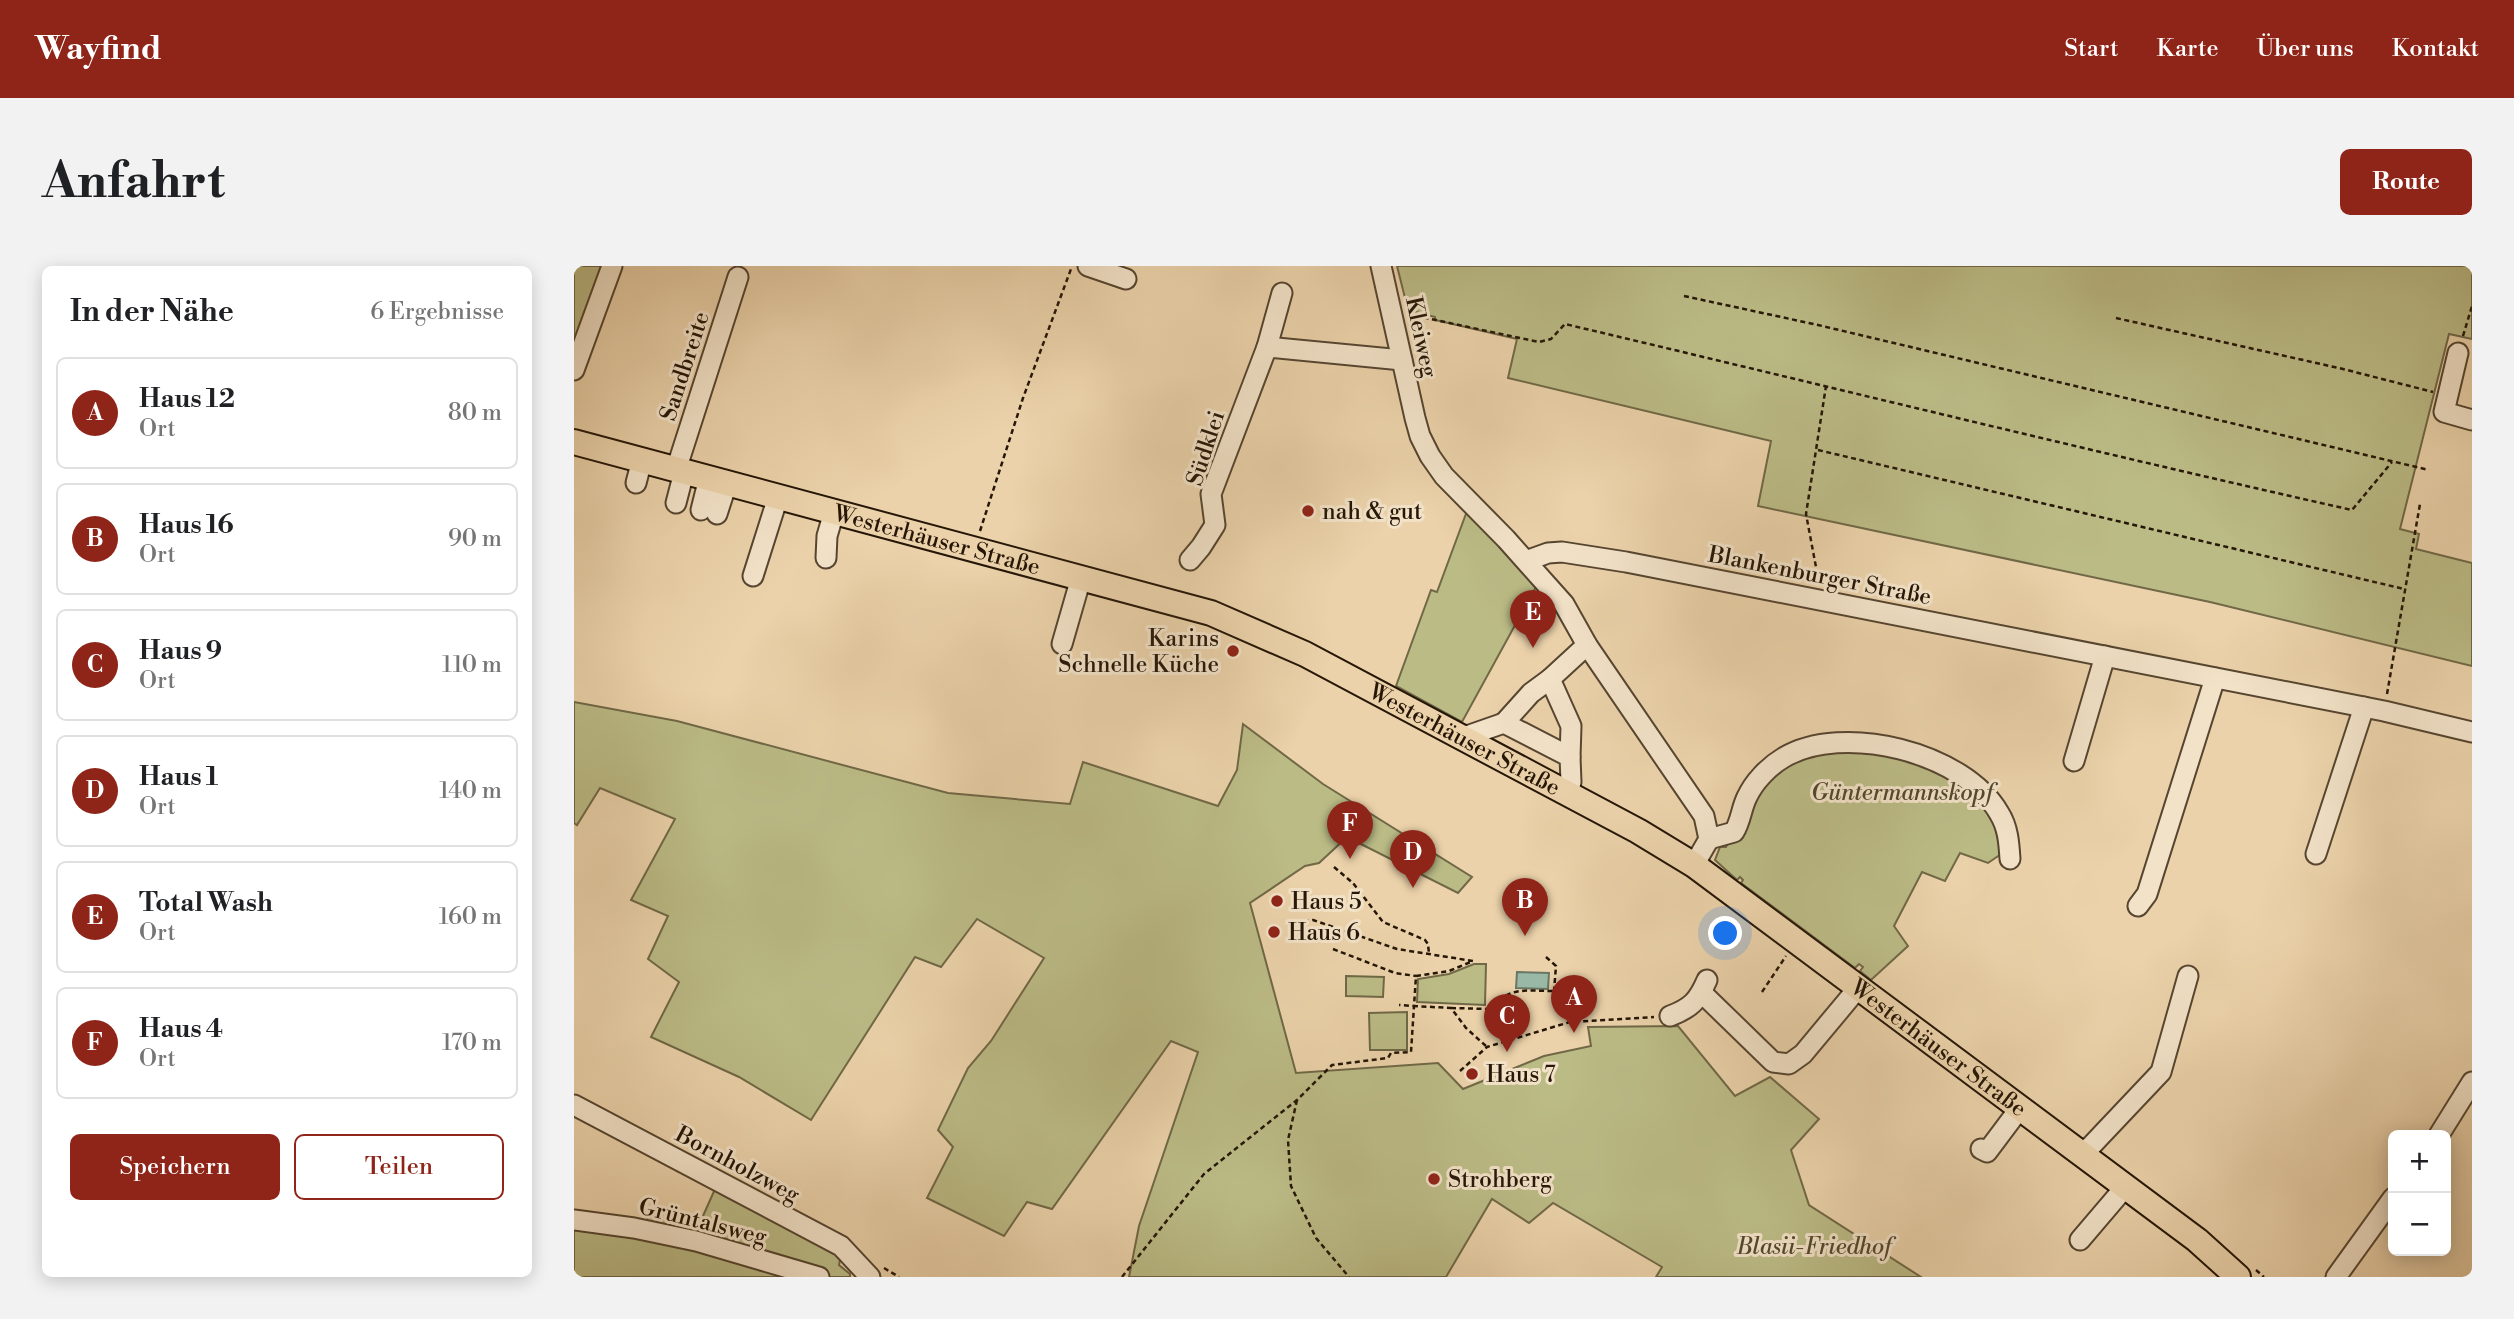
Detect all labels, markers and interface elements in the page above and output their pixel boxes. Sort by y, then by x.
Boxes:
text: Wayfind [35,29,162,70]
text: Start [2064,34,2118,64]
text: Karte [2156,34,2219,64]
text: Über uns [2257,34,2354,64]
text: Kontakt [2392,34,2479,64]
button: Route [2340,149,2472,215]
text: Anfahrt [42,152,225,213]
text: In der Nähe [70,293,234,331]
street label: Kleiweg [1399,294,1443,380]
text: 6 Ergebnisse [370,298,504,326]
street label: Sandbreite [654,308,716,424]
text: Haus 12 [139,383,235,415]
text: A [87,399,103,427]
text: 80 m [448,399,502,427]
street label: Südklei [1181,407,1231,489]
text: Ort [139,415,176,443]
place label: nah & gut [1322,498,1422,526]
street label: Westerhäuser Straße [830,499,1043,582]
marker: nah & gut [1300,503,1316,519]
text: Haus 16 [139,509,234,541]
text: B [86,525,104,553]
text: 90 m [448,525,502,553]
street label: Blankenburger Straße [1705,540,1934,611]
text: Ort [139,541,176,569]
pin: E [1510,590,1556,648]
place label: Karins Schnelle Küche [1058,625,1219,679]
text: Haus 9 [139,635,222,667]
marker: Karins Schnelle Küche [1225,643,1241,659]
text: C [87,651,103,679]
text: 110 m [442,651,502,679]
text: Ort [139,667,176,695]
street label: Westerhäuser Straße [1363,677,1565,802]
text: Haus 1 [139,761,218,793]
text: D [86,777,104,805]
text: 140 m [439,777,502,805]
park label: Güntermannskopf [1811,779,1999,807]
text: Ort [139,793,176,821]
pin: F [1327,801,1373,859]
pin: D [1390,830,1436,888]
pin: B [1502,878,1548,936]
text: Total Wash [139,887,273,919]
place label: Haus 5 [1291,888,1362,916]
marker: Haus 5 [1269,893,1285,909]
text: E [87,903,103,931]
text: 160 m [439,903,502,931]
your location [1708,916,1742,950]
text: Ort [139,919,176,947]
place label: Haus 6 [1288,919,1360,947]
marker: Haus 6 [1266,924,1282,940]
street label: Westerhäuser Straße [1844,973,2032,1123]
pin: A [1551,975,1597,1033]
pin: C [1484,994,1530,1052]
text: Haus 4 [139,1013,223,1045]
text: F [87,1029,103,1057]
text: 170 m [442,1029,502,1057]
text: Ort [139,1045,176,1073]
place label: Haus 7 [1486,1061,1556,1089]
marker: Haus 7 [1464,1066,1480,1082]
street label: Bornholzweg [670,1120,805,1209]
map controls [2388,1130,2451,1256]
button: + [2388,1130,2451,1193]
button: Speichern [70,1134,280,1200]
button: Teilen [294,1134,504,1200]
place label: Strohberg [1448,1166,1552,1194]
marker: Strohberg [1426,1171,1442,1187]
street label: Grüntalsweg [636,1193,770,1251]
button: − [2388,1193,2451,1256]
park label: Blasii-Friedhof [1736,1233,1897,1261]

